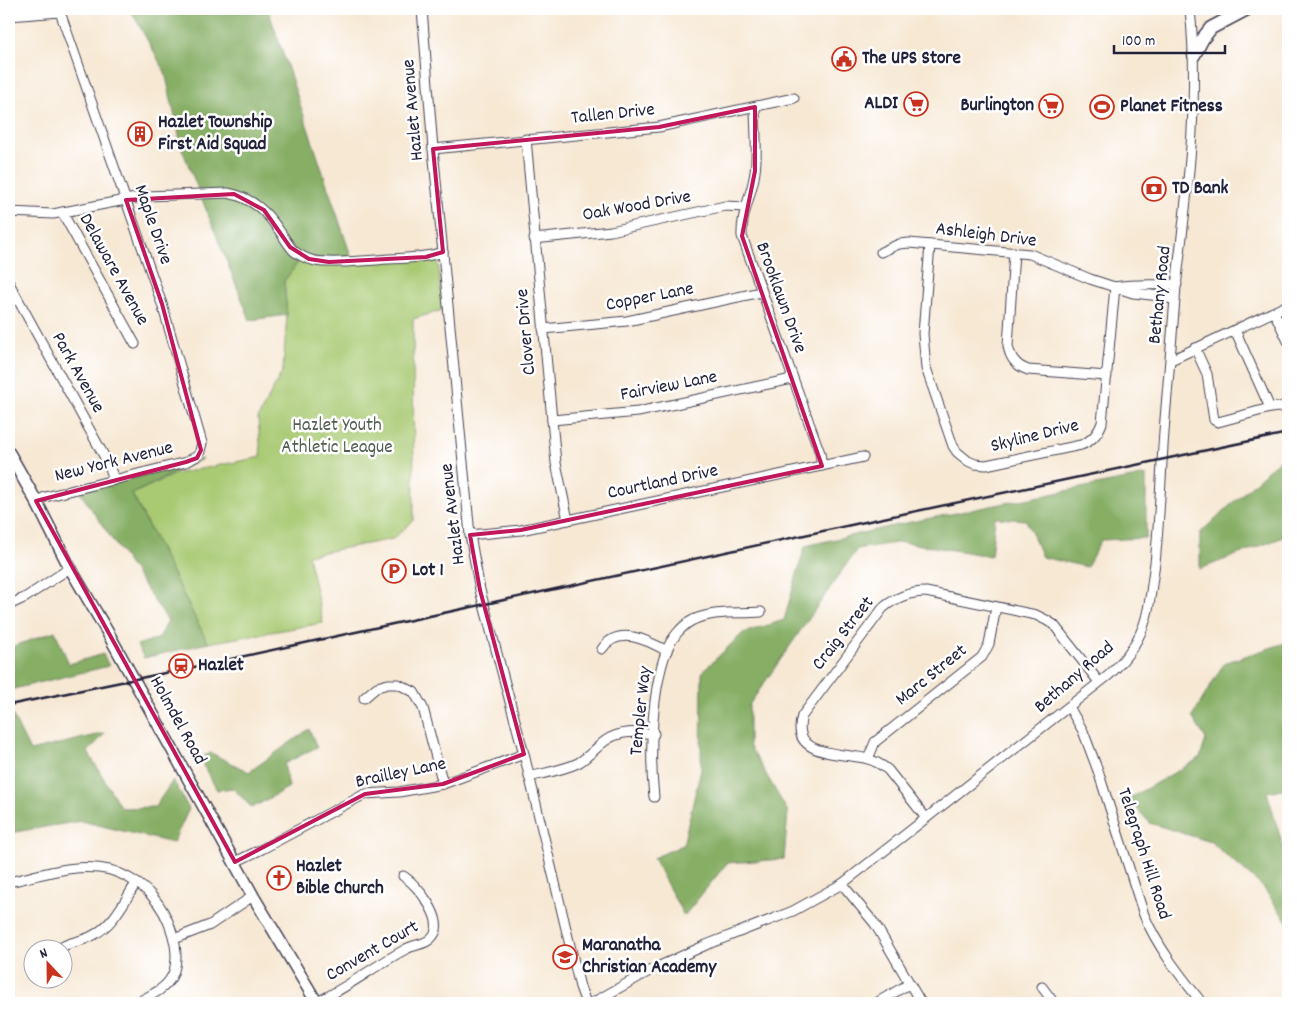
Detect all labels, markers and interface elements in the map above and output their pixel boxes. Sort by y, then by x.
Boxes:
scale bar [1114,22,1226,54]
text: 100 m [1122,31,1155,53]
public building icon: The UPS Store [831,46,857,72]
place label: The UPS Store [862,46,961,73]
street label: Hazlet Avenue [396,58,432,162]
place label: ALDI [864,91,898,118]
supermarket icon: ALDI [903,91,929,117]
place label: Burlington [960,93,1034,120]
supermarket icon: Burlington [1038,93,1064,119]
sports icon: Planet Fitness [1089,94,1115,120]
place label: Planet Fitness [1120,94,1223,121]
street label: Tallen Drive [570,97,656,133]
place label: Hazlet Township First Aid Squad [158,110,273,159]
building icon: Hazlet Township First Aid Squad [127,121,153,147]
bank icon: TD Bank [1141,176,1167,202]
place label: TD Bank [1172,176,1228,203]
street label: Maple Drive [126,182,178,268]
street label: Oak Wood Drive [581,184,693,230]
street label: Delaware Avenue [71,209,155,331]
street label: Ashleigh Drive [934,216,1038,256]
street label: Brooklawn Drive [747,239,813,357]
street label: Bethany Road [1142,245,1180,345]
street label: Copper Lane [604,276,696,320]
street label: Clover Drive [510,288,544,376]
street label: Park Avenue [44,328,110,418]
street label: Fairview Lane [618,364,720,410]
park label: Hazlet Youth Athletic League [281,413,393,462]
street label: Skyline Drive [988,413,1082,461]
street label: New York Avenue [52,435,176,491]
street label: Courtland Drive [605,458,721,508]
street label: Hazlet Avenue [434,462,474,566]
parking icon: Lot 1 [381,558,407,584]
place label: Lot 1 [412,558,444,585]
street label: Craig Street [806,591,882,677]
street label: Bethany Road [1029,636,1121,720]
street label: Marc Street [890,639,974,713]
station icon: Hazlet [168,653,194,679]
place label: Hazlet [198,653,244,680]
street label: Templer Way [624,665,660,757]
street label: Holmdel Road [142,672,212,770]
street label: Brailley Lane [353,751,449,797]
street label: Telegraph Hill Road [1109,785,1177,923]
place label: Hazlet Bible Church [296,854,384,903]
church icon: Hazlet Bible Church [266,865,292,891]
street label: Convent Court [322,915,424,989]
place label: Maranatha Christian Academy [582,933,717,982]
north arrow [22,940,72,990]
text: N [37,943,51,964]
school or university icon: Maranatha Christian Academy [552,944,578,970]

